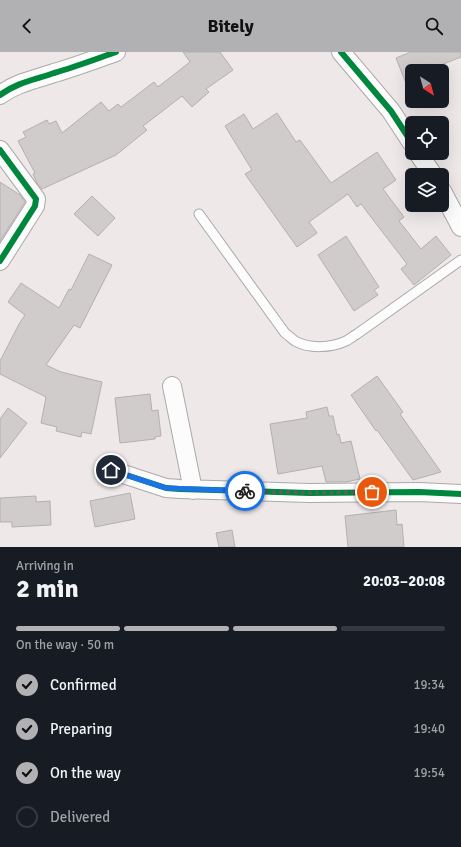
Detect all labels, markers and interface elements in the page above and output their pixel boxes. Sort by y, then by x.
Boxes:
icon: back [16,15,38,37]
text: Bitely [207,15,254,37]
icon: search [423,15,445,37]
north arrow [405,64,449,108]
map controls [405,64,449,212]
button: locate [405,116,449,160]
button: layers [405,168,449,212]
pin [94,453,128,487]
icon: home [100,459,122,481]
courier [225,471,265,511]
pin [355,475,389,509]
icon: bike [234,480,256,502]
icon: bag [361,481,383,503]
text: Arriving in [16,558,74,574]
text: 20:03–20:08 [363,572,445,590]
text: 2 min [16,573,79,605]
text: On the way · 50 m [16,637,114,653]
icon: check [16,674,38,696]
text: Confirmed [50,676,117,694]
text: 19:34 [413,677,445,693]
icon: check [16,718,38,740]
text: Preparing [50,720,113,738]
text: 19:40 [413,721,445,737]
icon: check [16,762,38,784]
text: On the way [50,764,121,782]
text: 19:54 [413,765,445,781]
text: Delivered [50,808,110,826]

